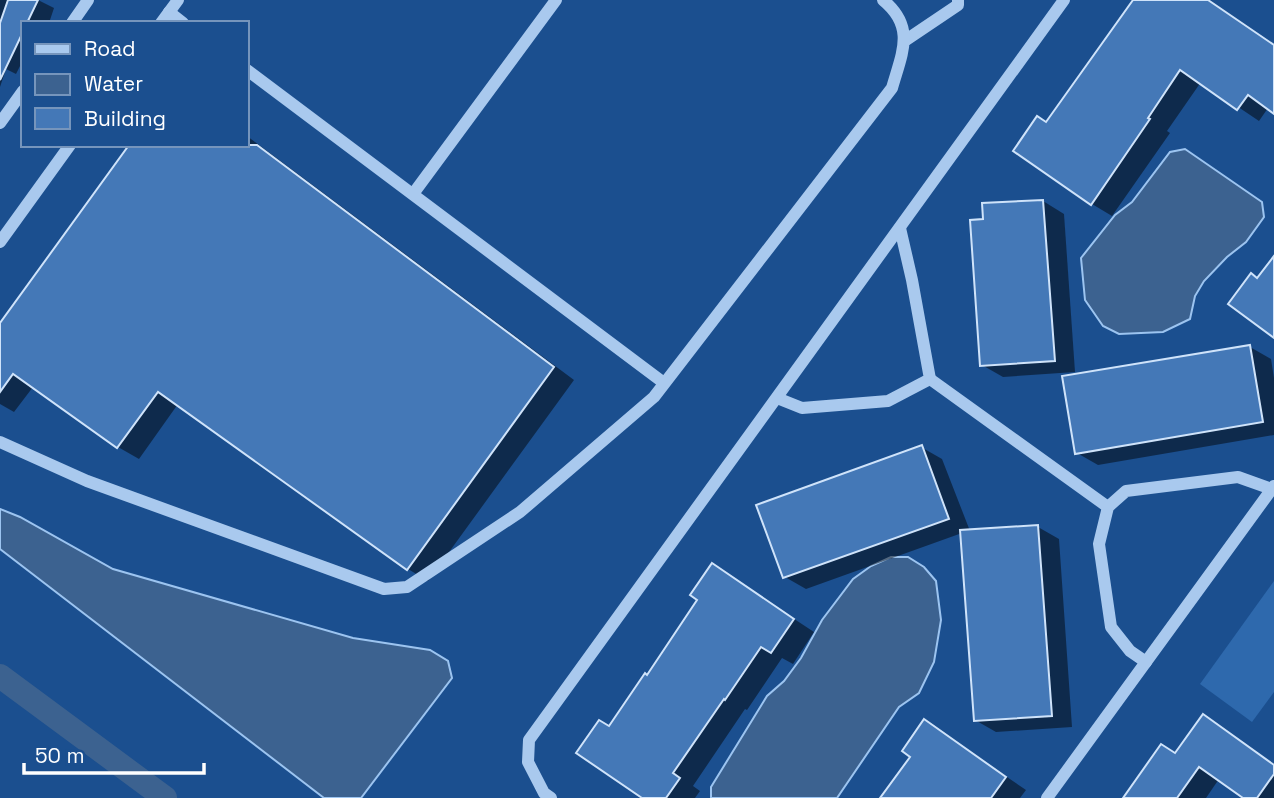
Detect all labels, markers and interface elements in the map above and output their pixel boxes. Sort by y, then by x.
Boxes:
legend [21,21,248,147]
text: Road [84,35,136,62]
text: Water [84,70,143,97]
text: Building [84,105,166,132]
scale bar [24,732,205,776]
text: 50 m [35,742,85,769]

